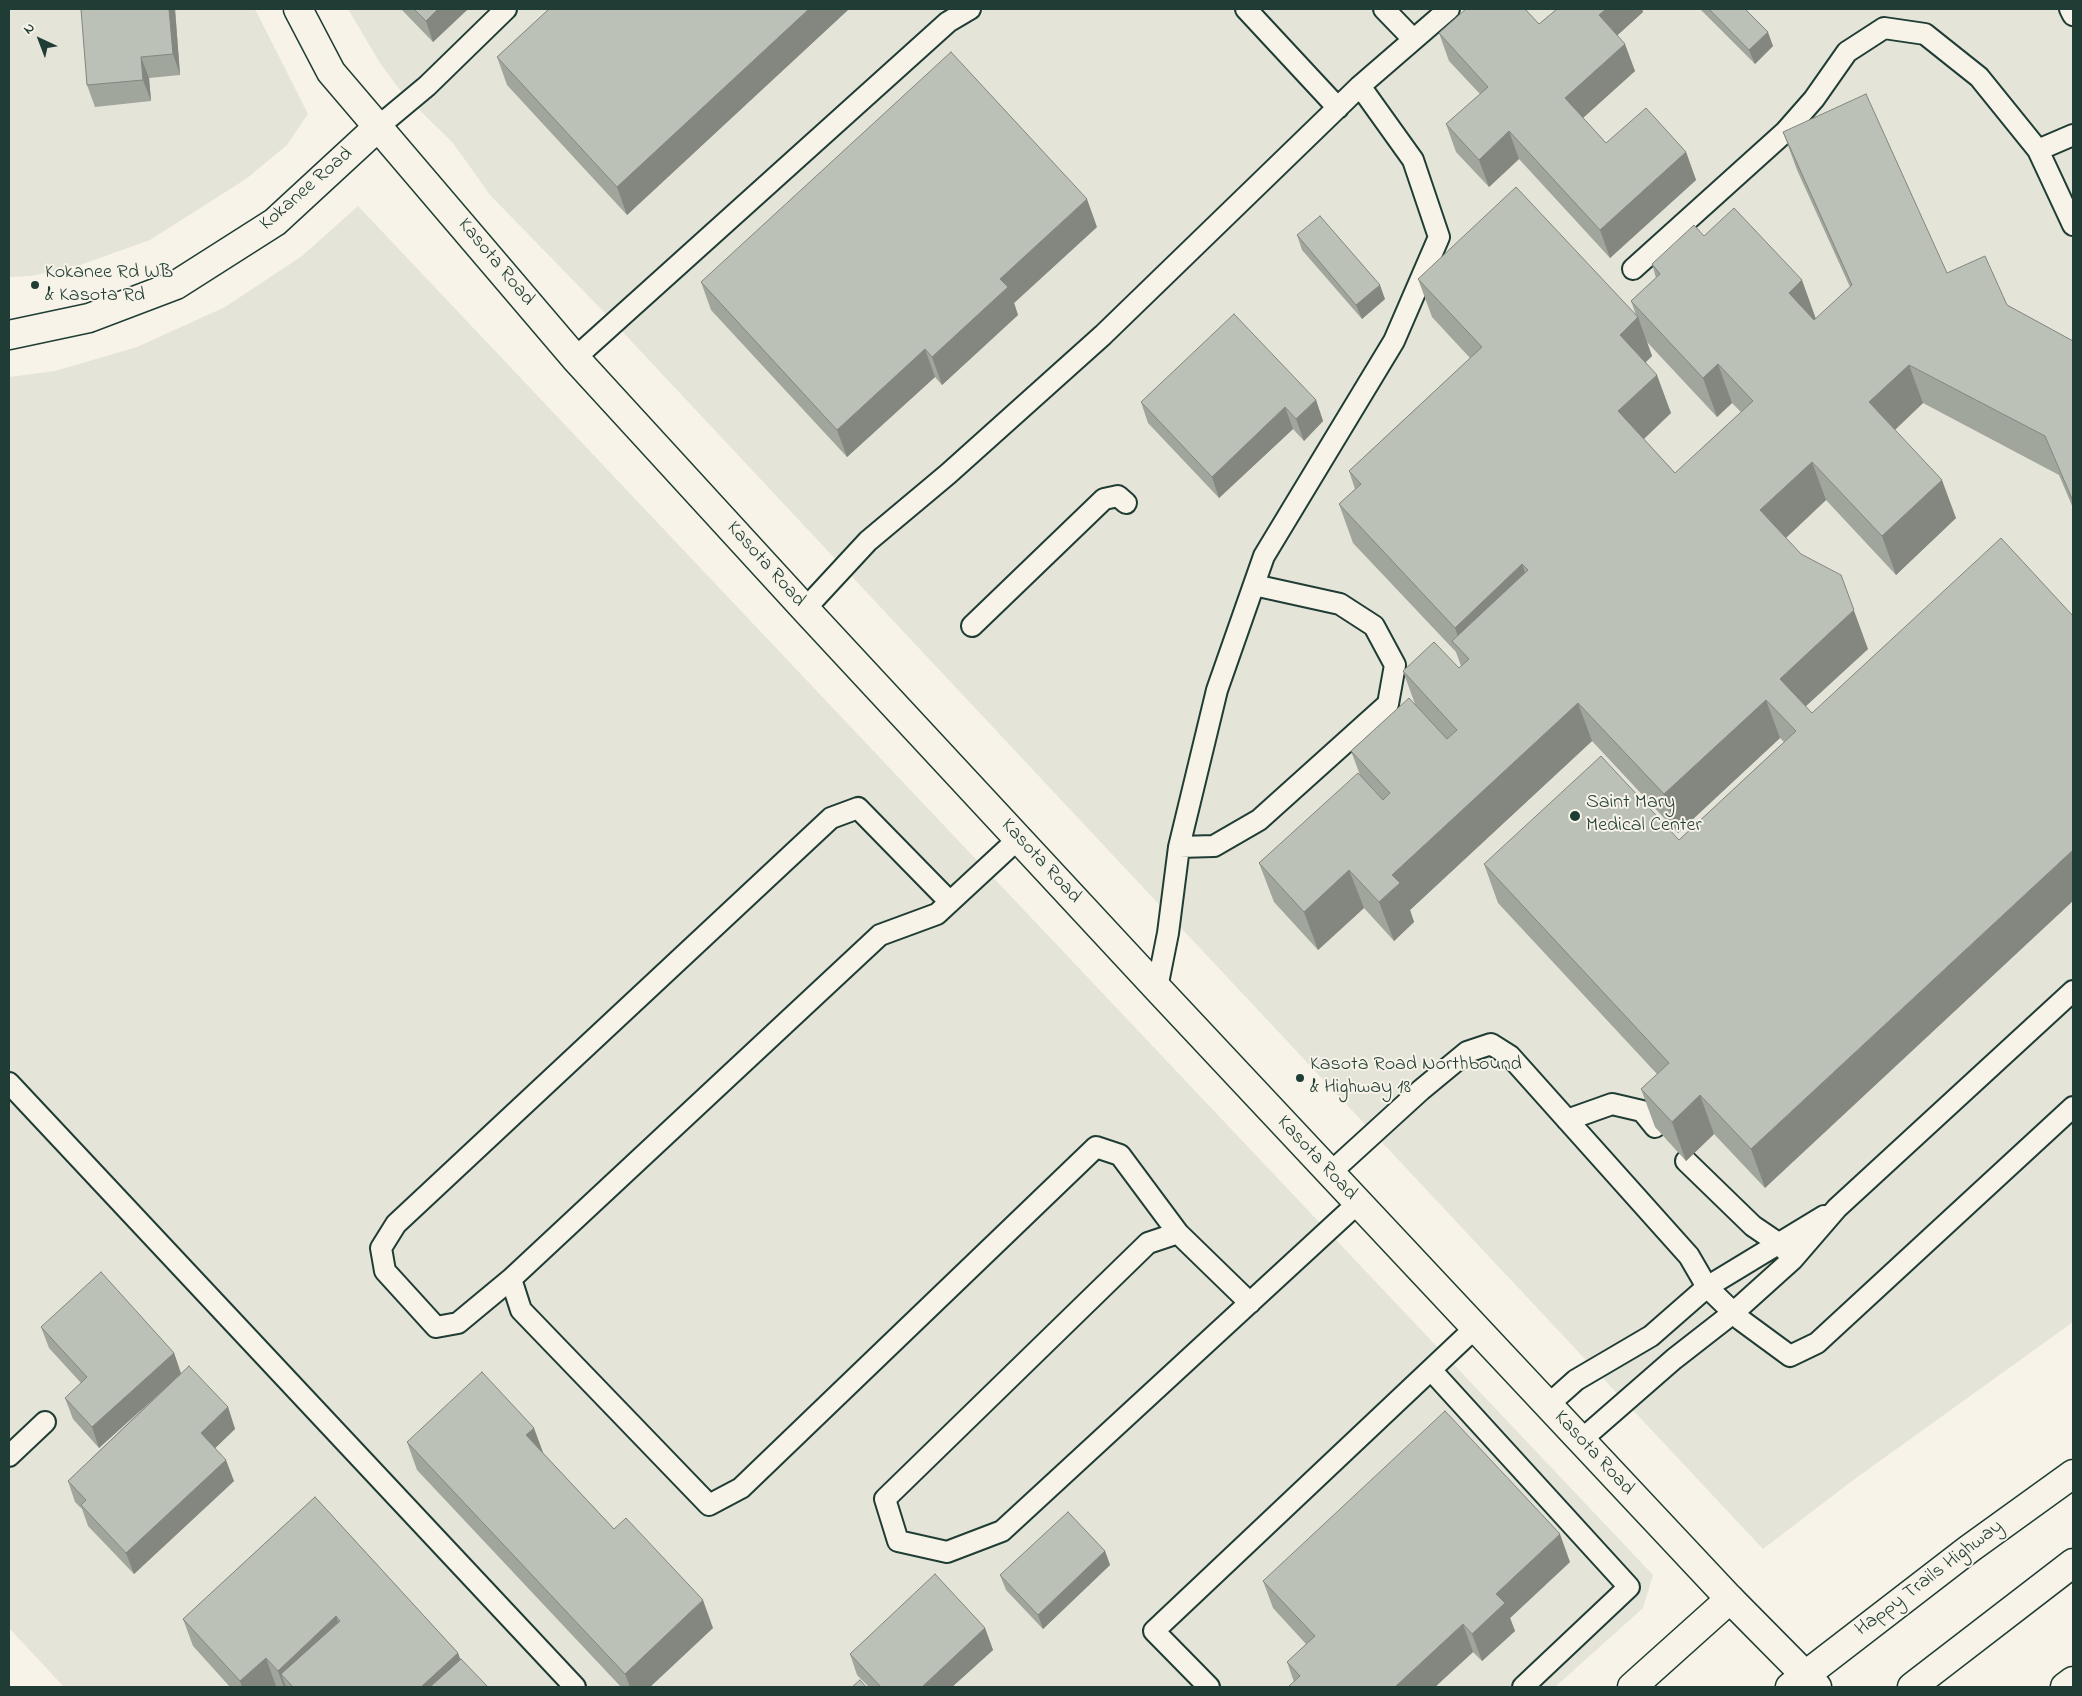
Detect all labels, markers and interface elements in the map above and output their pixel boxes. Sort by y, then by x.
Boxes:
north arrow [15,15,65,65]
text: N [19,18,40,40]
street label: Kokanee Road [256,143,358,237]
street label: Kasota Road [451,214,539,312]
place label: Kokanee Rd WB & Kasota Rd [45,262,173,309]
marker: Kokanee Rd WB & Kasota Rd [29,279,41,291]
street label: Kasota Road [720,517,810,613]
place label: Saint Mary Medical Center [1586,792,1702,839]
marker: Saint Mary Medical Center [1568,809,1582,823]
street label: Kasota Road [995,815,1085,909]
place label: Kasota Road Northbound & Highway 18 [1310,1054,1522,1101]
marker: Kasota Road Northbound & Highway 18 [1294,1072,1306,1084]
street label: Kasota Road [1271,1112,1361,1206]
street label: Kasota Road [1548,1407,1638,1501]
street label: Happy Trails Highway [1851,1516,2009,1642]

